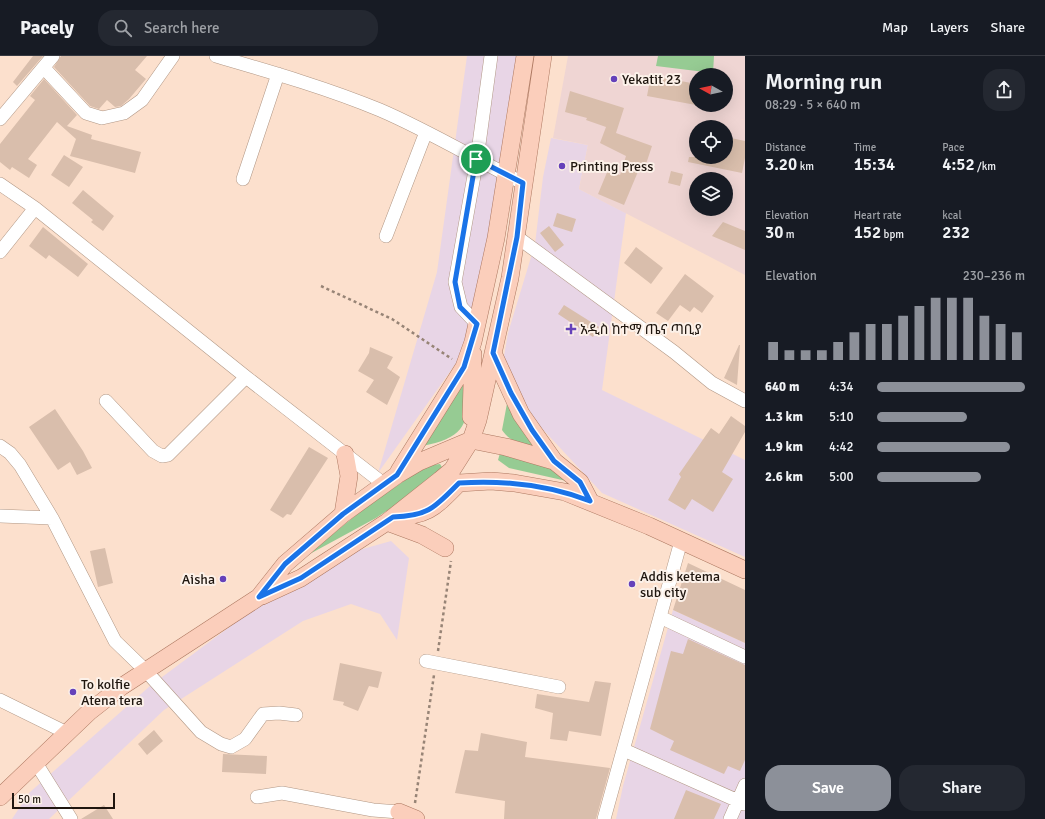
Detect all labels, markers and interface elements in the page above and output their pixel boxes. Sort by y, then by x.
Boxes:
search box [98,10,378,46]
text: Pacely [20,16,74,40]
icon: search [112,17,134,39]
text: Search here [144,19,220,37]
text: Map [882,19,908,36]
text: Layers [930,19,969,36]
text: Share [991,19,1025,36]
north arrow [689,68,733,112]
map controls [689,68,733,216]
text: Morning run [765,68,882,95]
button: share [983,69,1025,111]
place label: Yekatit 23 [622,71,681,88]
marker: Yekatit 23 [609,74,619,84]
text: 08:29 · 5 × 640 m [765,97,860,113]
button: locate [689,120,733,164]
text: Distance [765,141,806,154]
text: Time [854,141,876,154]
text: Pace [942,141,965,154]
pin [459,142,493,176]
icon: arrive [465,148,487,170]
text: 3.20 [765,154,797,175]
text: 15:34 [854,154,895,175]
text: 4:52 [942,154,975,175]
place label: Printing Press [570,158,653,175]
text: km [797,160,814,173]
text: /km [975,160,996,173]
marker: Printing Press [557,161,567,171]
button: layers [689,172,733,216]
text: Elevation [765,209,809,222]
text: Heart rate [854,209,901,222]
text: kcal [942,209,962,222]
text: 30 [765,222,783,243]
text: 152 [854,222,881,243]
text: 232 [942,222,970,243]
text: m [783,228,795,241]
text: bpm [881,228,904,241]
text: Elevation [765,268,817,284]
text: 230–236 m [963,268,1025,284]
place label: አዲስ ከተማ ጤና ጣቢያ [580,321,702,338]
marker: አዲስ ከተማ ጤና ጣቢያ [565,323,577,335]
text: 640 m [765,379,799,395]
text: 4:34 [829,379,854,395]
text: 1.3 km [765,409,803,425]
text: 5:10 [829,409,854,425]
text: 1.9 km [765,439,803,455]
text: 4:42 [829,439,854,455]
text: 2.6 km [765,469,803,485]
text: 5:00 [829,469,854,485]
place label: Addis ketema sub city [640,568,720,601]
place label: Aisha [182,571,215,588]
marker: Aisha [218,574,228,584]
marker: Addis ketema sub city [627,579,637,589]
place label: To kolfie Atena tera [81,676,143,709]
marker: To kolfie Atena tera [68,687,78,697]
button: Save [765,765,891,811]
button: Share [899,765,1025,811]
scale bar [12,791,115,810]
text: 50 m [18,793,41,806]

